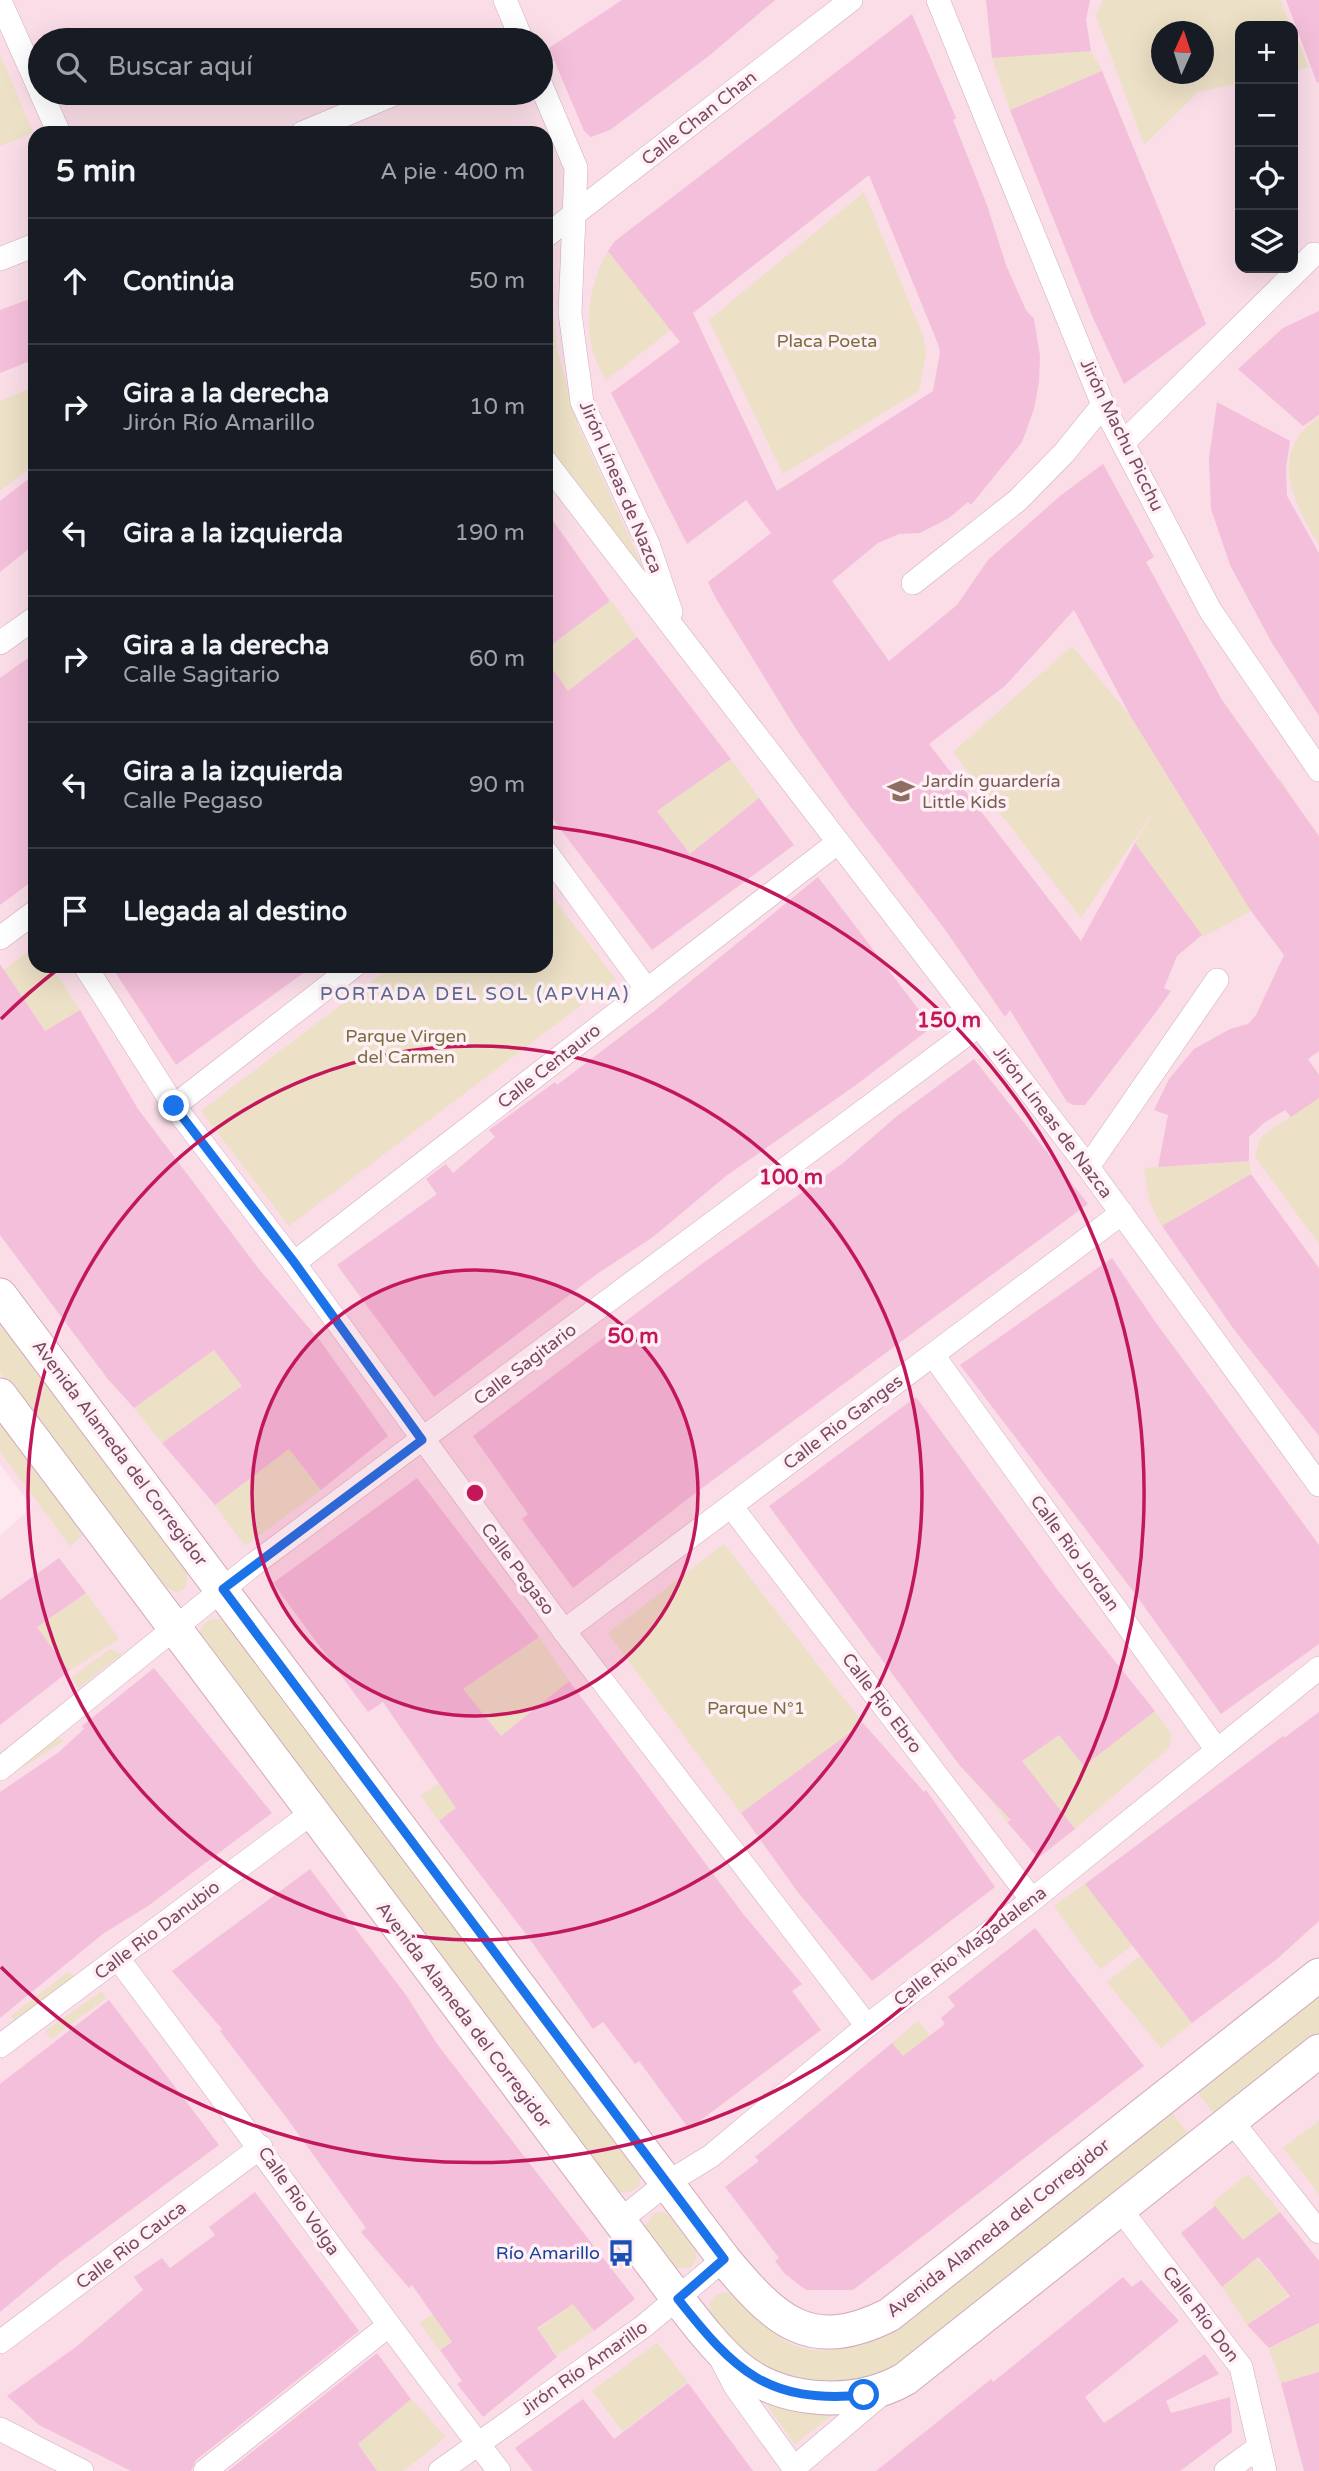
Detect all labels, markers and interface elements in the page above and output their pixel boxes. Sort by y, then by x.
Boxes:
north arrow [1151,21,1214,84]
map controls [1235,21,1298,273]
button: + [1235,21,1298,84]
search box [28,28,553,105]
icon: search [52,48,90,86]
text: Buscar aquí [108,51,253,82]
street label: Calle Chan Chan [637,66,761,170]
button: − [1235,84,1298,147]
button: locate [1235,147,1298,210]
text: 5 min [56,153,136,190]
text: A pie · 400 m [380,158,525,186]
button: layers [1235,210,1298,273]
icon: ahead [56,262,94,300]
text: Continúa [123,266,235,297]
text: 50 m [469,267,525,295]
park label: Placa Poeta [777,330,877,352]
street label: Jirón Machu Picchu [1075,355,1169,515]
text: Gira a la derecha [123,378,329,409]
icon: right [56,388,94,426]
text: 10 m [469,393,525,421]
street label: Jirón Líneas de Nazca [575,398,667,576]
text: Jirón Río Amarillo [123,409,315,437]
icon: left [56,514,94,552]
text: Gira a la izquierda [123,518,343,549]
text: 190 m [455,519,525,547]
text: Gira a la derecha [123,630,329,661]
icon: right [56,640,94,678]
text: 60 m [469,645,525,673]
text: Calle Sagitario [123,661,280,689]
text: Gira a la izquierda [123,756,343,787]
icon: left [56,766,94,804]
place label: Jardín guardería Little Kids [922,770,1061,813]
text: 90 m [469,771,525,799]
school or university icon: Jardín guardería Little Kids [886,776,916,806]
text: Calle Pegaso [123,787,263,815]
icon: arrive [56,892,94,930]
text: Llegada al destino [123,896,347,927]
district label: PORTADA DEL SOL (APVHA) [320,983,630,1005]
text: 150 m [917,1008,981,1033]
street label: Calle Centauro [493,1019,605,1113]
park label: Parque Virgen del Carmen [345,1025,467,1068]
street label: Jirón Líneas de Nazca [989,1042,1117,1202]
route end [158,1090,189,1121]
text: 100 m [759,1165,823,1190]
street label: Calle Sagitario [469,1318,581,1410]
text: 50 m [607,1324,659,1349]
street label: Avenida Alameda del Corregidor [28,1336,212,1570]
street label: Calle Rio Ganges [779,1370,907,1474]
centre of rings [463,1481,487,1505]
street label: Calle Rio Jordan [1026,1491,1124,1615]
street label: Calle Pegaso [476,1519,560,1619]
street label: Calle Rio Ebro [837,1649,927,1757]
park label: Parque N°1 [707,1697,805,1719]
street label: Calle Rio Danubio [90,1876,224,1984]
street label: Calle Rio Magadalena [889,1881,1051,2011]
street label: Avenida Alameda del Corregidor [372,1898,556,2132]
street label: Avenida Alameda del Corregidor [882,2134,1114,2322]
street label: Calle Rio Volga [253,2142,345,2260]
street label: Calle Rio Cauca [71,2196,191,2294]
bus stop icon: Río Amarillo [606,2238,636,2268]
place label: Río Amarillo [496,2242,600,2264]
street label: Calle Río Don [1158,2262,1244,2366]
street label: Jirón Río Amarillo [516,2316,652,2420]
route start [848,2379,879,2410]

